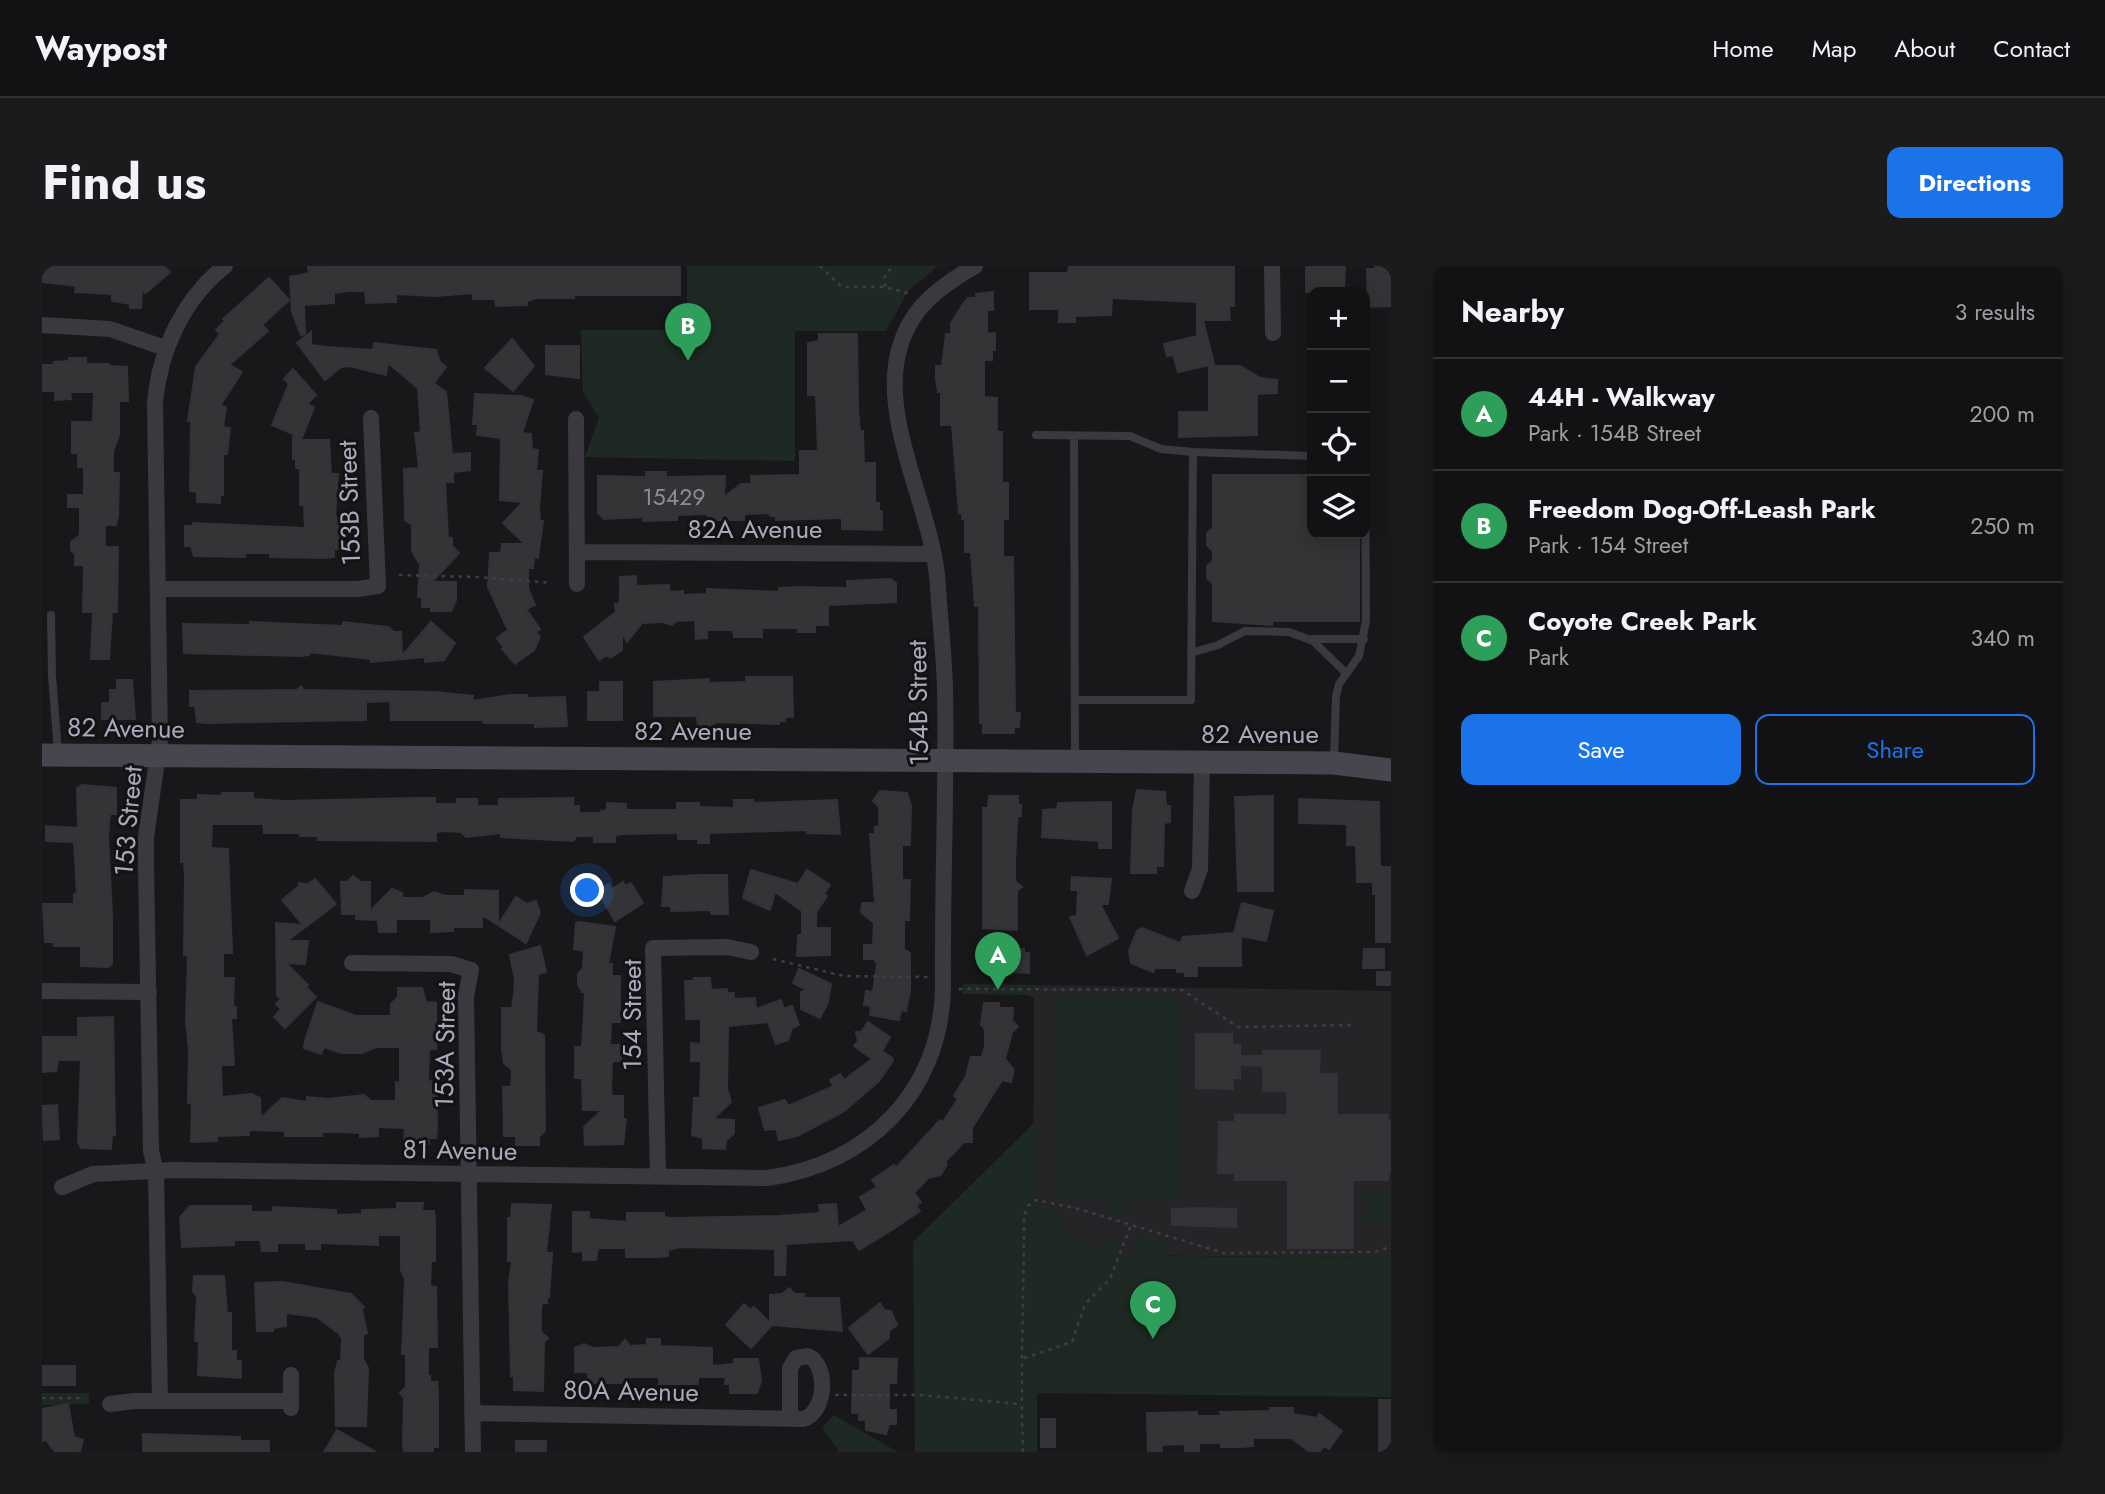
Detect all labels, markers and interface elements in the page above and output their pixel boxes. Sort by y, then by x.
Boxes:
text: Waypost [35,25,167,72]
text: Home [1712,31,1774,66]
text: Map [1812,31,1856,66]
text: About [1894,31,1955,66]
text: Contact [1993,31,2070,66]
text: Find us [42,147,206,217]
button: Directions [1887,147,2063,218]
map controls [1307,287,1370,539]
button: + [1307,287,1370,350]
text: Nearby [1461,290,1564,333]
text: 3 results [1955,295,2035,329]
pin: B [665,303,711,361]
button: − [1307,350,1370,413]
text: 44H - Walkway [1528,378,1715,416]
text: A [1476,397,1492,431]
text: 200 m [1969,397,2035,431]
button: locate [1307,413,1370,476]
text: Park · 154B Street [1528,416,1701,450]
street label: 153B Street [328,439,370,566]
button: layers [1307,476,1370,539]
house number: 15429 [642,480,706,514]
text: Freedom Dog-Off-Leash Park [1528,490,1876,528]
text: B [1476,509,1492,543]
text: 250 m [1970,509,2035,543]
street label: 82A Avenue [688,510,822,548]
text: Park · 154 Street [1528,528,1688,562]
text: Coyote Creek Park [1528,602,1757,640]
text: C [1476,621,1492,655]
text: 340 m [1970,621,2035,655]
street label: 154B Street [898,639,938,766]
text: Park [1528,640,1569,674]
street label: 82 Avenue [67,708,185,748]
street label: 82 Avenue [634,712,752,750]
button: Save [1461,714,1741,785]
button: Share [1755,714,2035,785]
street label: 82 Avenue [1201,715,1319,753]
street label: 153 Street [104,764,152,878]
your location [570,873,604,907]
pin: A [975,932,1021,990]
street label: 154 Street [613,959,651,1071]
street label: 153A Street [425,980,465,1109]
street label: 81 Avenue [402,1130,518,1170]
pin: C [1130,1281,1176,1339]
street label: 80A Avenue [563,1371,699,1411]

